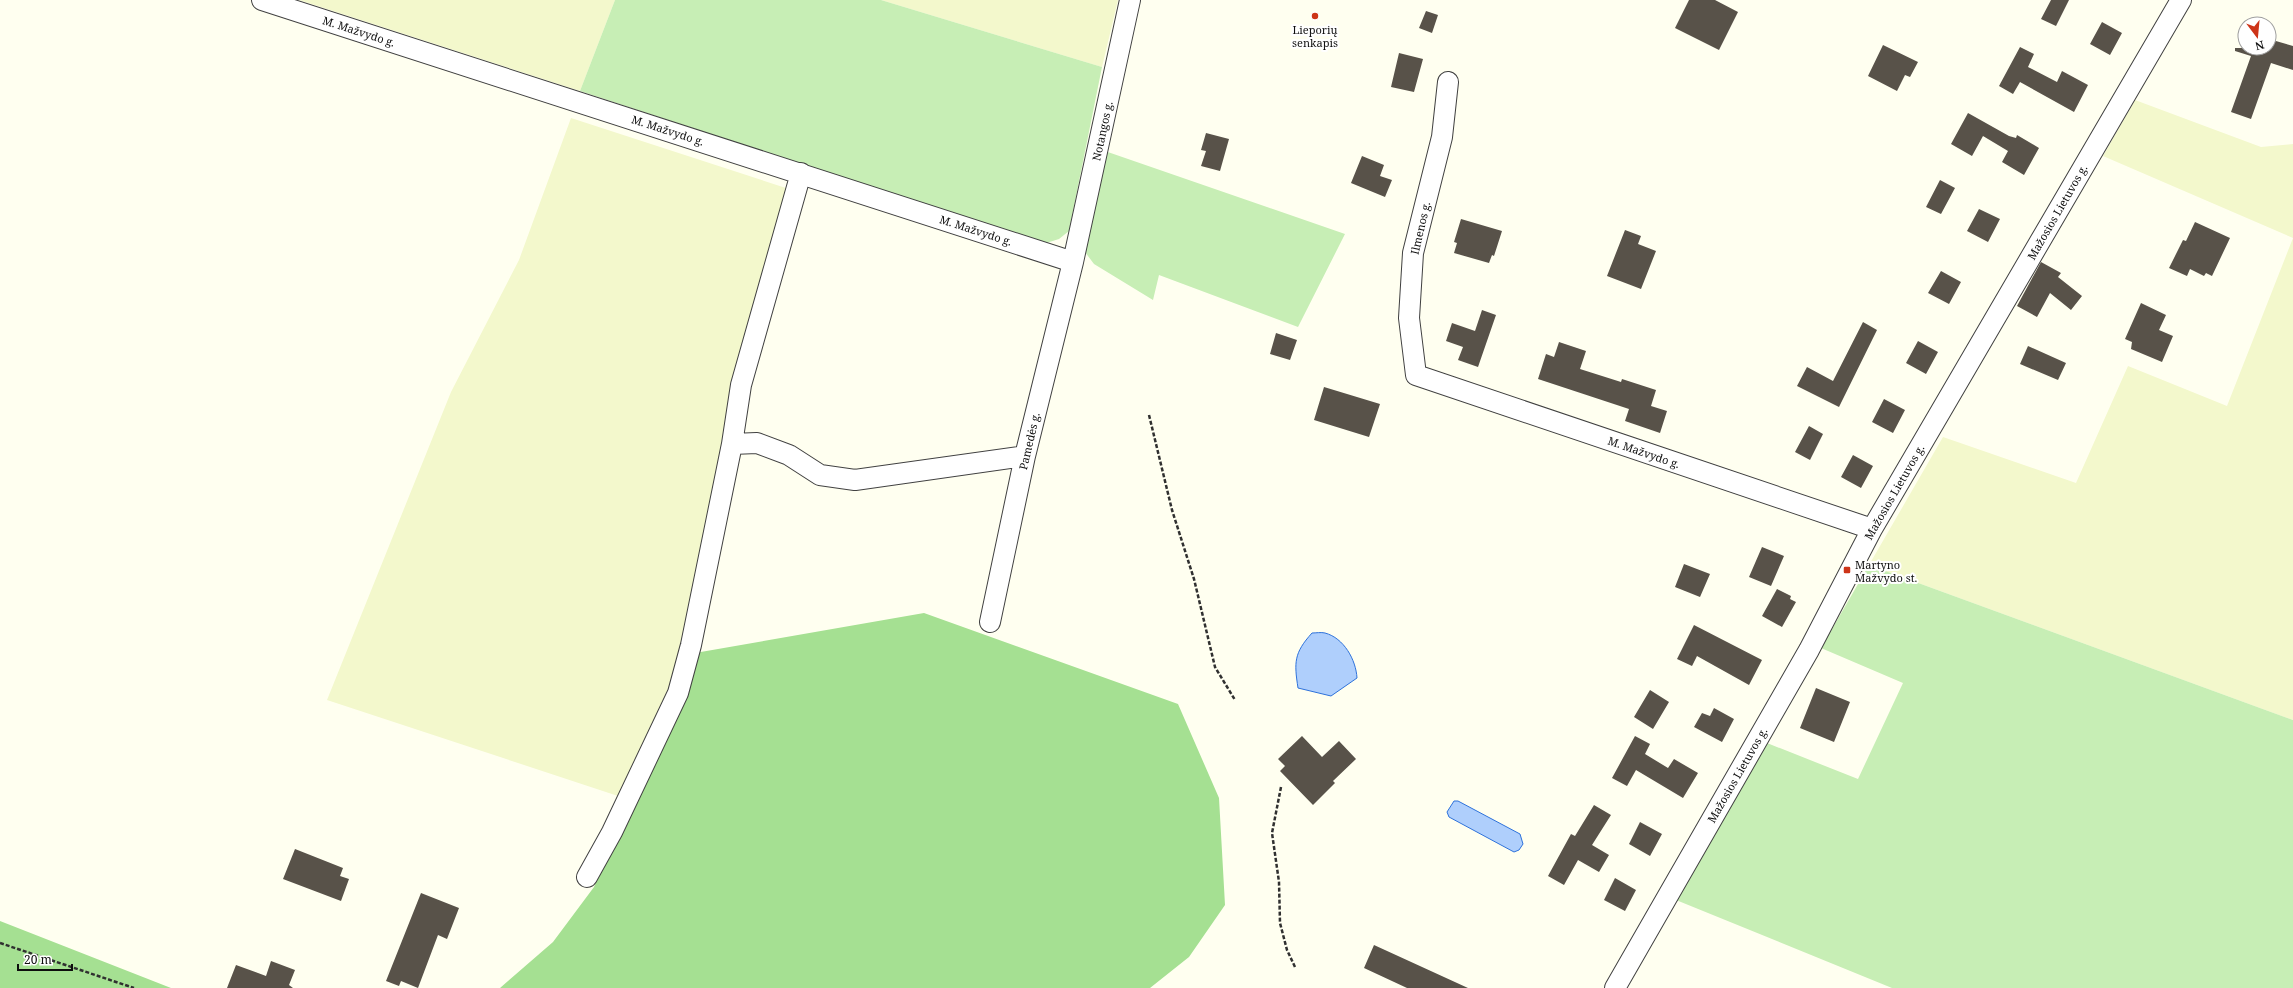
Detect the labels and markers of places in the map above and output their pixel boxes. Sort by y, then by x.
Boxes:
marker: Lieporių senkapis [1310,11,1320,21]
place label: Lieporių senkapis [1292,22,1338,50]
place label: Martyno Mažvydo st. [1855,557,1918,585]
marker: Martyno Mažvydo st. [1842,565,1852,575]

